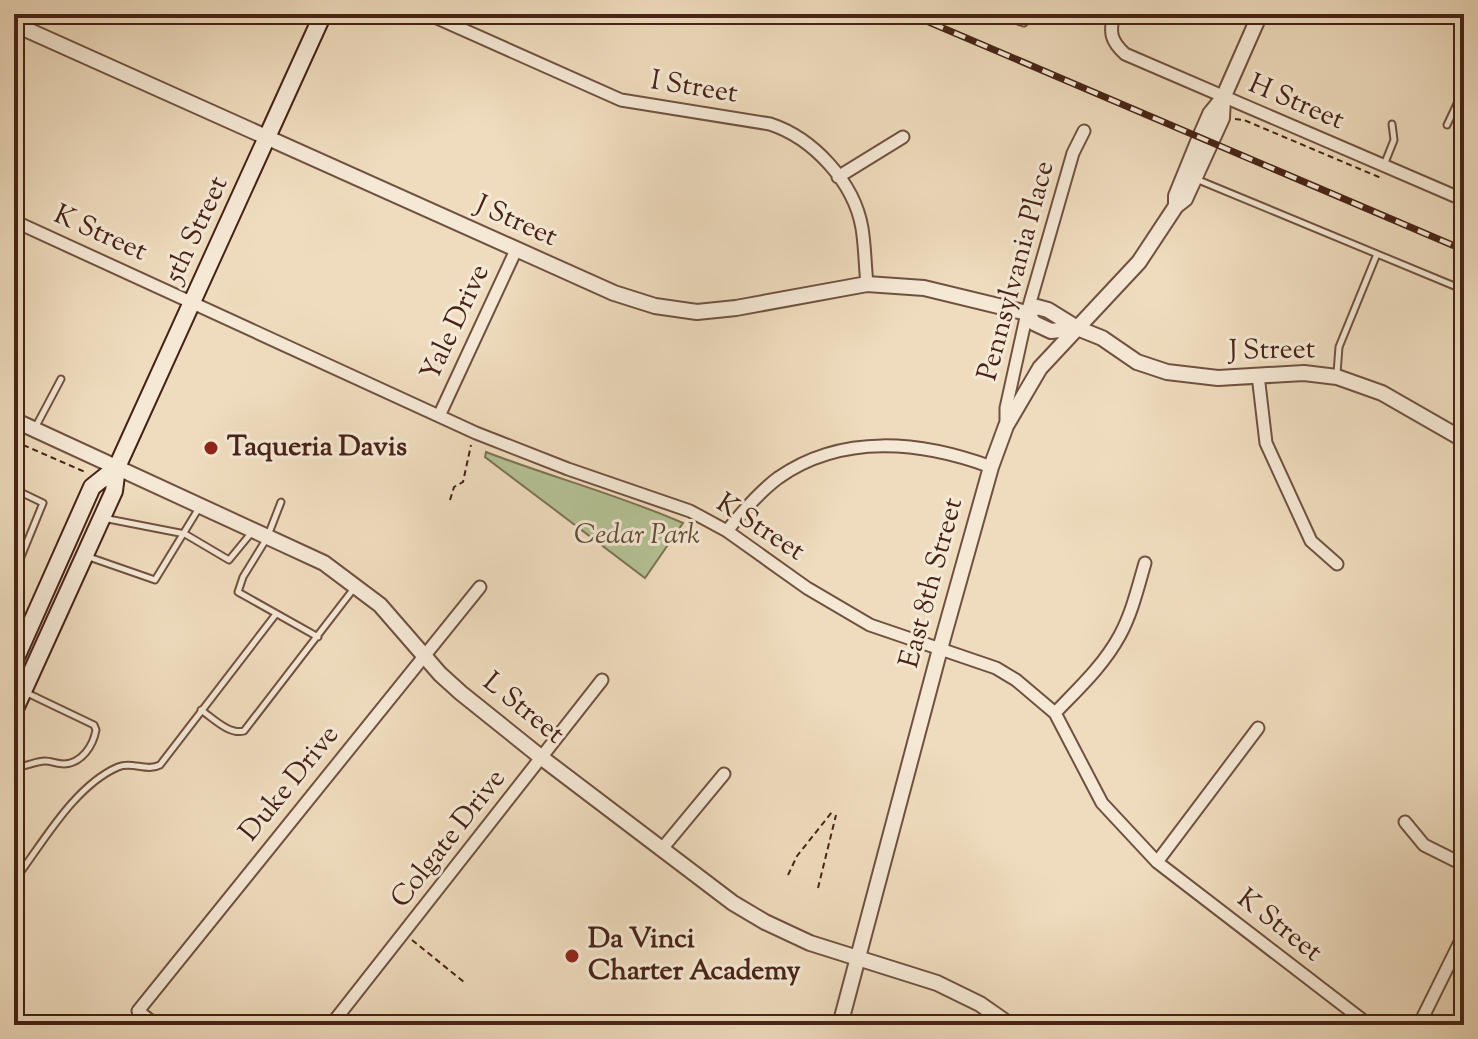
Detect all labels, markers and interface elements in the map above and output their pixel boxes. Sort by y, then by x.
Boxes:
street label: I Street [648,61,741,115]
street label: H Street [1242,65,1350,141]
street label: Pennsylvania Place [968,157,1066,385]
street label: 5th Street [154,170,239,292]
street label: J Street [467,185,564,258]
street label: K Street [47,196,154,272]
street label: Yale Drive [411,258,501,388]
street label: J Street [1226,330,1316,372]
place label: Taqueria Davis [227,428,407,468]
marker: Taqueria Davis [202,439,220,457]
street label: K Street [708,484,813,572]
street label: East 8th Street [890,493,974,673]
park label: Cedar Park [574,516,700,556]
street label: L Street [473,664,573,755]
street label: Duke Drive [231,717,349,851]
street label: Colgate Drive [382,761,516,917]
street label: K Street [1228,880,1330,972]
place label: Da Vinci Charter Academy [588,920,801,992]
marker: Da Vinci Charter Academy [563,947,581,965]

